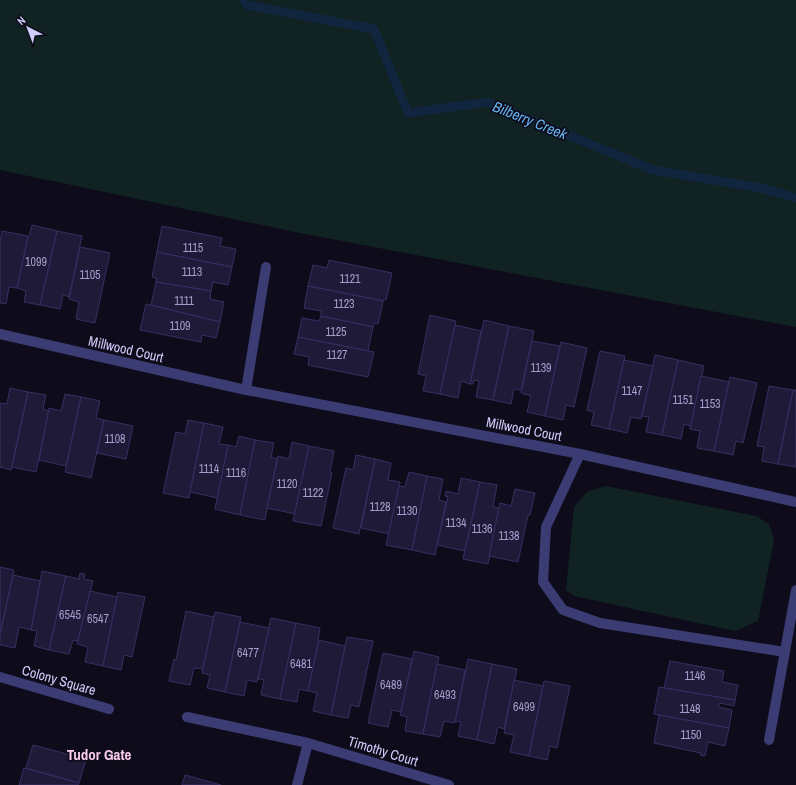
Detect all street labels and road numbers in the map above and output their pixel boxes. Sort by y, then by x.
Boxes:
street label: Millwood Court [87,332,165,366]
street label: Millwood Court [485,413,563,445]
street label: Colony Square [20,661,98,699]
street label: Timothy Court [346,732,420,770]

